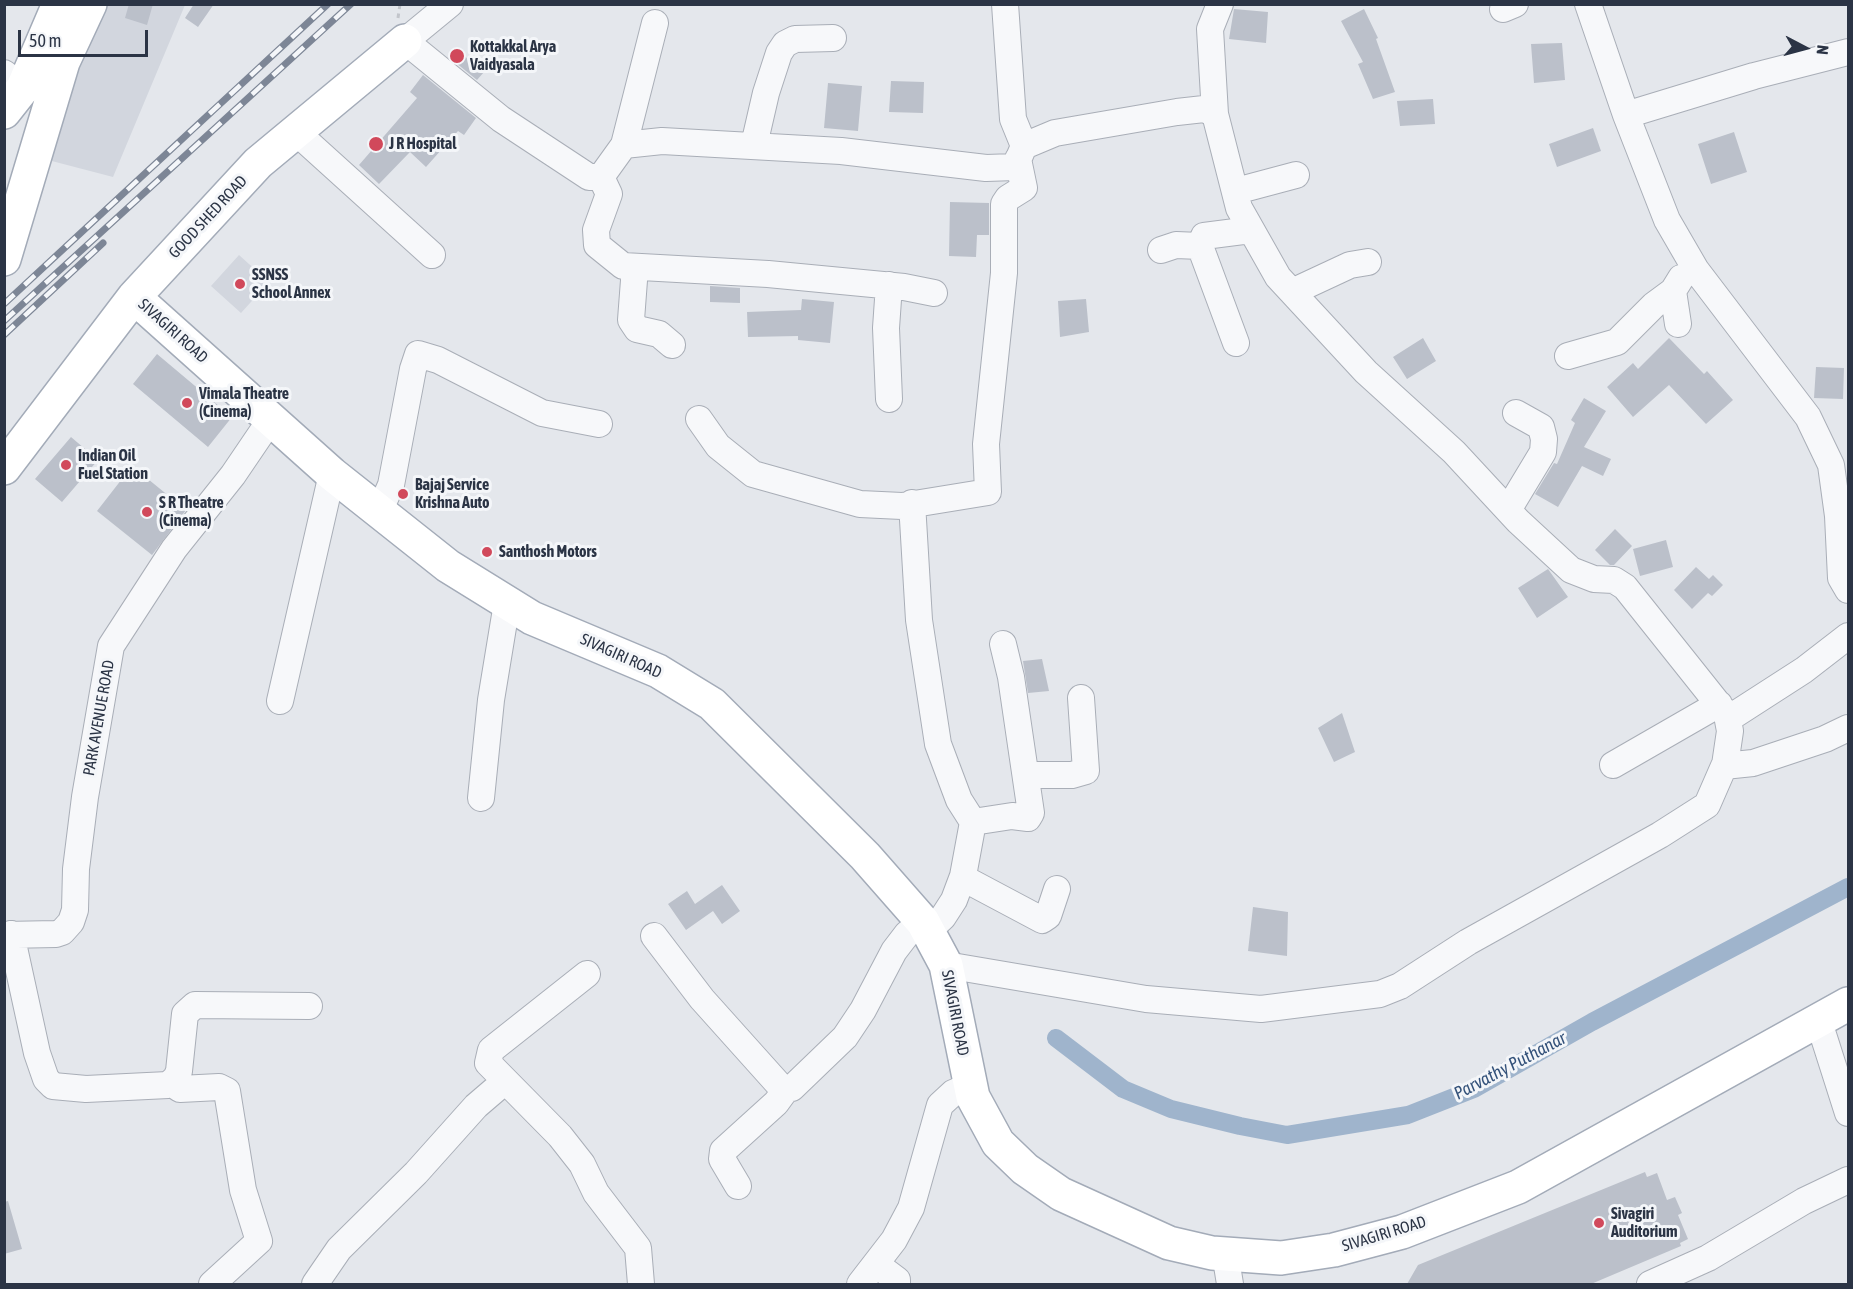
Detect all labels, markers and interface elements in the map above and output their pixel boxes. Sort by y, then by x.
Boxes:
scale bar [21,18,152,56]
north arrow [1775,18,1835,78]
text: 50 m [29,30,61,51]
place label: Kottakkal Arya Vaidyasala [470,37,556,75]
text: N [1813,44,1832,56]
marker: Kottakkal Arya Vaidyasala [448,47,466,65]
place label: J R Hospital [389,134,457,154]
marker: J R Hospital [367,135,385,153]
street label: GOOD SHED ROAD [165,172,251,262]
place label: SSNSS School Annex [252,265,331,303]
marker: SSNSS School Annex [233,277,247,291]
street label: SIVAGIRI ROAD [134,295,212,367]
place label: Vimala Theatre (Cinema) [199,384,289,422]
marker: Vimala Theatre (Cinema) [180,396,194,410]
place label: Indian Oil Fuel Station [78,446,148,484]
marker: Indian Oil Fuel Station [59,458,73,472]
place label: Bajaj Service Krishna Auto [415,475,490,513]
marker: Bajaj Service Krishna Auto [396,487,410,501]
place label: S R Theatre (Cinema) [159,493,224,531]
marker: S R Theatre (Cinema) [140,505,154,519]
place label: Santhosh Motors [499,542,597,562]
marker: Santhosh Motors [480,545,494,559]
street label: SIVAGIRI ROAD [577,630,665,682]
street label: PARK AVENUE ROAD [79,659,119,777]
street label: SIVAGIRI ROAD [937,968,973,1058]
water label: Parvathy Puthanar [1450,1027,1570,1105]
place label: Sivagiri Auditorium [1611,1204,1677,1242]
street label: SIVAGIRI ROAD [1340,1212,1428,1256]
marker: Sivagiri Auditorium [1592,1216,1606,1230]

